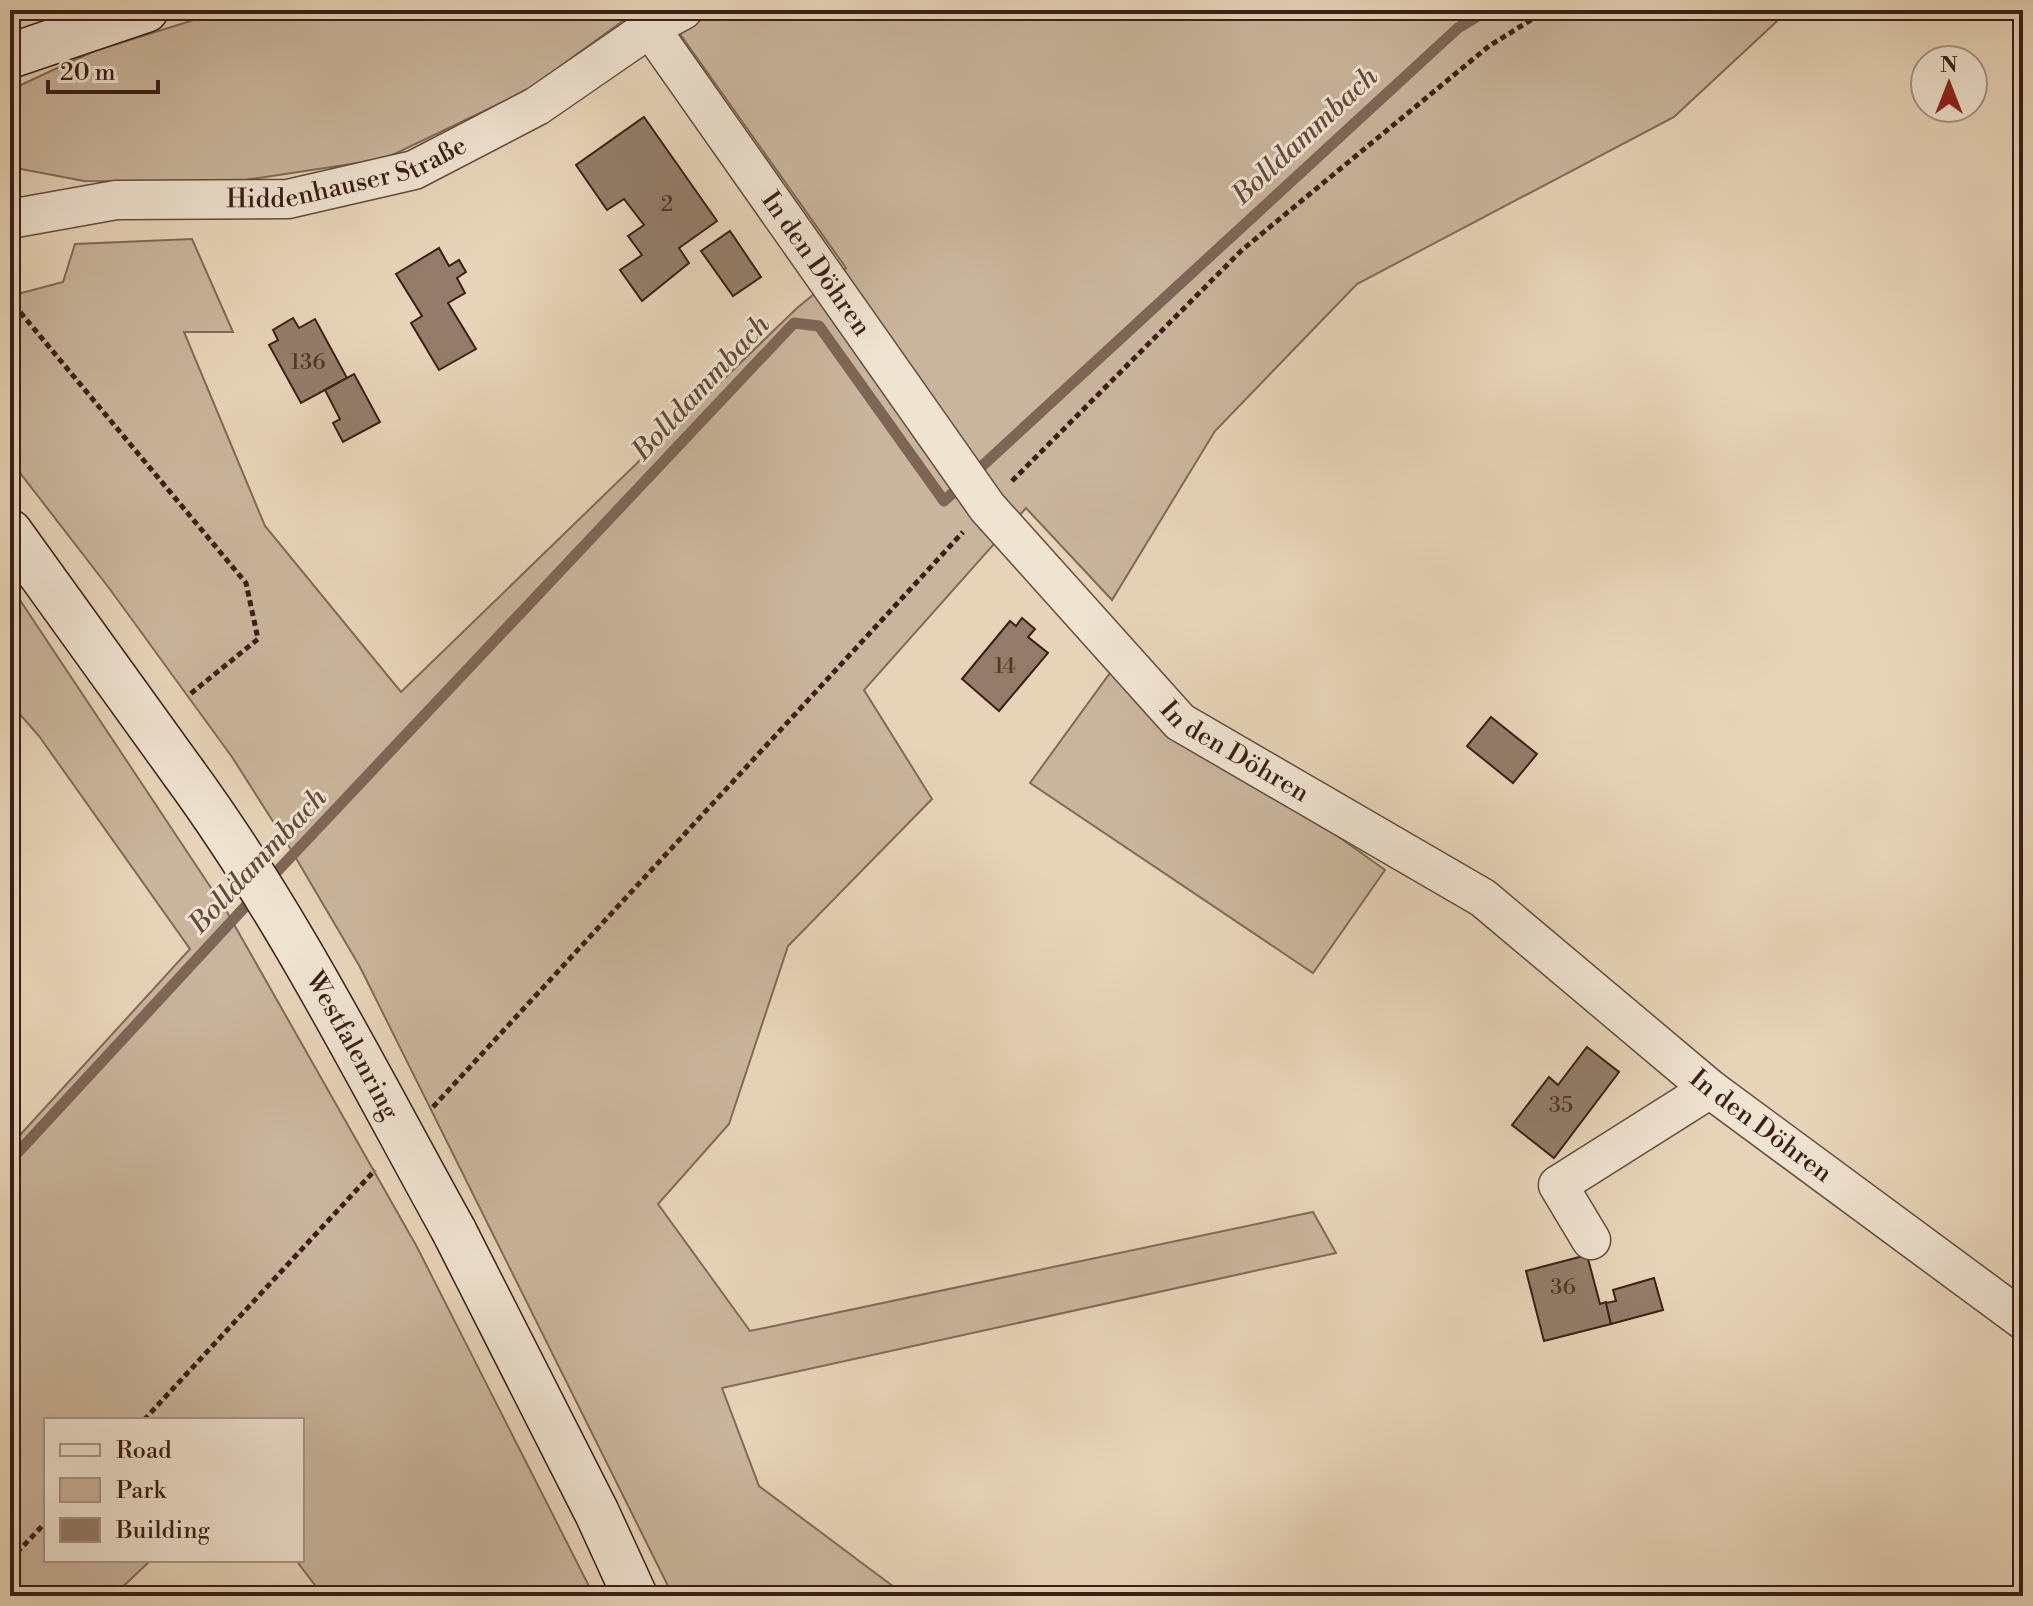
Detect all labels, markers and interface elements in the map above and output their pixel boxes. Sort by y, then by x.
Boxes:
scale bar [48,44,158,94]
north arrow [1909,44,1989,124]
text: N [1940,52,1958,79]
text: 20 m [60,58,116,88]
water label: Bolldammbach [1224,59,1386,213]
street label: Hiddenhauser Straße [226,129,472,215]
street label: In den Döhren [754,185,878,342]
house number: 2 [661,191,673,218]
water label: Bolldammbach [624,307,778,469]
house number: 136 [291,349,325,376]
house number: 14 [994,653,1016,680]
street label: In den Döhren [1153,694,1315,809]
water label: Bolldammbach [181,780,335,942]
street label: Westfalenring [298,965,406,1126]
street label: In den Döhren [1683,1063,1838,1189]
house number: 35 [1549,1092,1573,1119]
house number: 36 [1550,1274,1576,1301]
legend [44,1418,304,1562]
text: Road [116,1436,172,1466]
text: Park [116,1476,167,1506]
text: Building [115,1516,210,1546]

